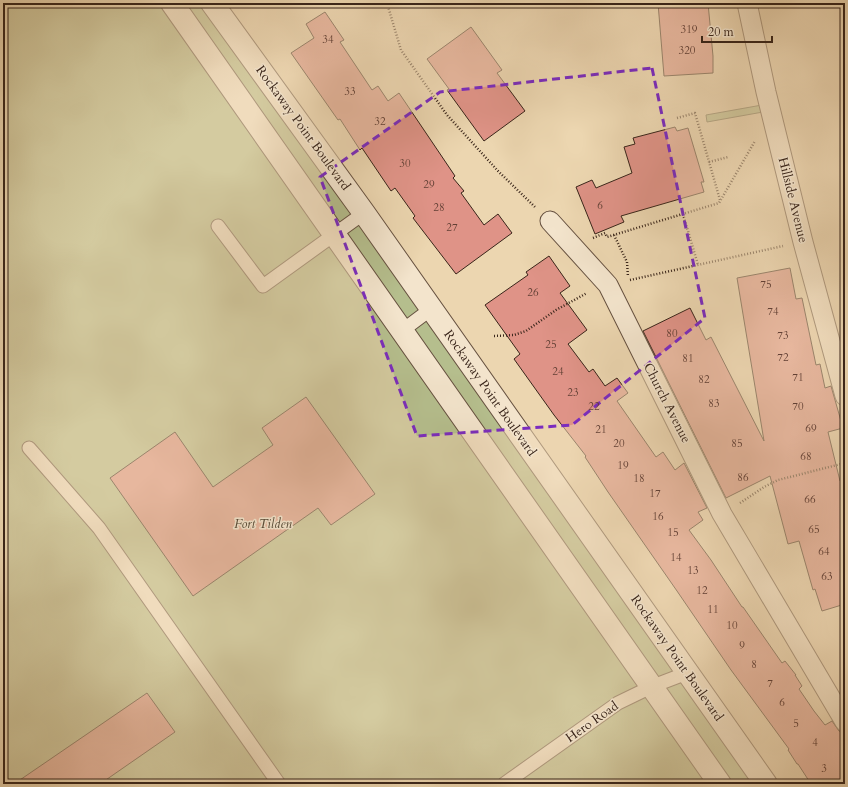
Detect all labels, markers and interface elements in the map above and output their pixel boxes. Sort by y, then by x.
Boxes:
scale bar [702,18,772,44]
house number: 319 [681,22,698,37]
text: 20 m [708,24,735,40]
house number: 34 [322,32,334,47]
house number: 320 [679,43,696,58]
street label: Rockaway Point Boulevard [252,62,355,194]
house number: 33 [344,84,356,99]
house number: 32 [374,114,386,129]
street label: Hillside Avenue [774,155,812,245]
house number: 30 [399,156,411,171]
house number: 29 [423,177,435,192]
house number: 6 [597,198,603,213]
house number: 28 [433,200,445,215]
house number: 27 [446,220,458,235]
house number: 75 [760,277,772,292]
house number: 26 [527,285,539,300]
house number: 74 [767,304,779,319]
street label: Rockaway Point Boulevard [440,326,541,460]
house number: 80 [666,326,678,341]
house number: 73 [777,328,789,343]
house number: 25 [545,337,557,352]
house number: 72 [777,350,789,365]
house number: 81 [682,351,694,366]
street label: Church Avenue [639,360,695,446]
house number: 24 [552,364,564,379]
house number: 71 [792,370,804,385]
house number: 82 [698,372,710,387]
house number: 23 [567,385,579,400]
house number: 83 [708,396,720,411]
house number: 22 [588,399,600,414]
house number: 70 [792,399,804,414]
house number: 69 [805,421,817,436]
house number: 21 [595,422,607,437]
house number: 20 [613,436,625,451]
house number: 85 [731,436,743,451]
house number: 68 [800,449,812,464]
house number: 19 [617,458,629,473]
house number: 86 [737,470,749,485]
house number: 18 [633,471,645,486]
house number: 17 [649,486,661,501]
house number: 66 [804,492,816,507]
house number: 16 [652,509,664,524]
park label: Fort Tilden [234,515,292,533]
house number: 65 [808,522,820,537]
house number: 15 [667,525,679,540]
house number: 64 [818,544,830,559]
house number: 14 [670,550,682,565]
house number: 13 [687,563,699,578]
house number: 63 [821,569,833,584]
house number: 12 [696,583,708,598]
street label: Rockaway Point Boulevard [627,591,728,725]
house number: 11 [707,602,719,617]
house number: 10 [726,618,738,633]
house number: 9 [739,638,745,653]
house number: 8 [751,657,757,672]
house number: 7 [767,676,773,691]
house number: 6 [779,695,785,710]
street label: Hero Road [562,697,622,747]
house number: 5 [793,716,799,731]
house number: 4 [812,735,818,750]
house number: 3 [821,761,827,776]

